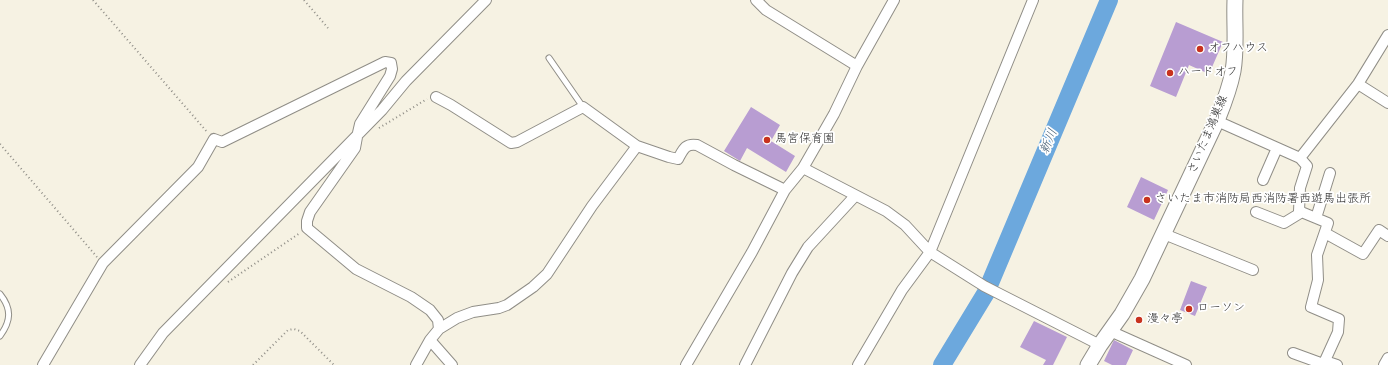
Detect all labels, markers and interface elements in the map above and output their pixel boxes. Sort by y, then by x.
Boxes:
place label: オフハウス [1208,42,1268,56]
marker: オフハウス [1195,44,1205,54]
place label: ハードオフ [1178,66,1238,80]
marker: ハードオフ [1165,68,1175,78]
street label: さいたま鴻巣線 [1186,94,1232,176]
water label: 新川 [1038,127,1062,157]
place label: 馬宮保育園 [775,133,835,147]
marker: 馬宮保育園 [762,135,772,145]
place label: さいたま市消防局西消防署西遊馬出張所 [1155,193,1371,207]
marker: さいたま市消防局西消防署西遊馬出張所 [1142,195,1152,205]
place label: ローソン [1197,302,1245,316]
marker: ローソン [1184,304,1194,314]
place label: 漫々亭 [1147,313,1183,327]
marker: 漫々亭 [1134,315,1144,325]

